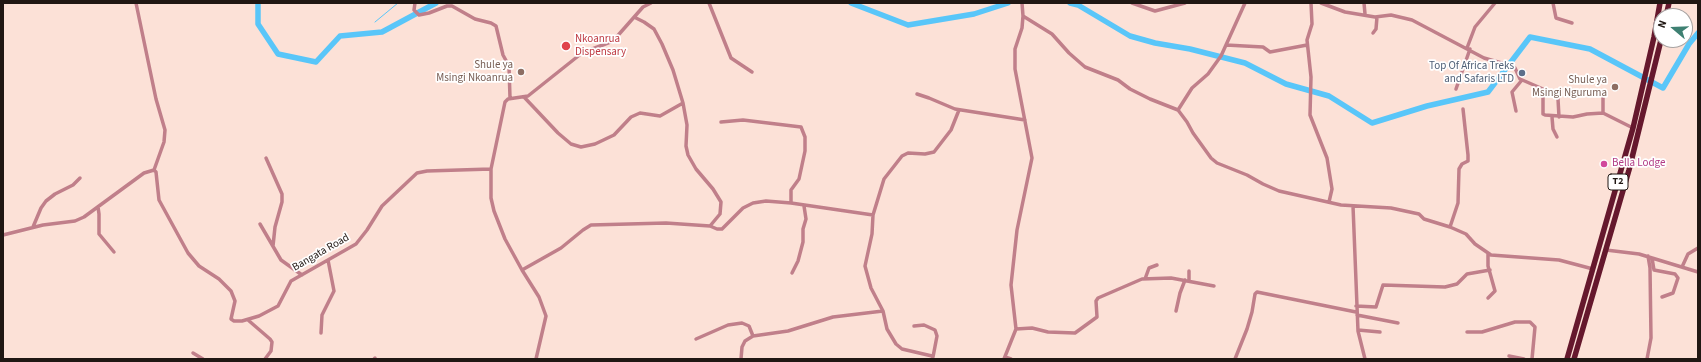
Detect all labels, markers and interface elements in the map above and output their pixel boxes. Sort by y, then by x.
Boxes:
north arrow [1653,8,1693,48]
text: N [1654,18,1670,30]
place label: Nkoanrua Dispensary [575,33,626,59]
marker: Nkoanrua Dispensary [560,40,572,52]
place label: Shule ya Msingi Nkoanrua [436,59,513,85]
place label: Top Of Africa Treks and Safaris LTD [1429,60,1514,86]
marker: Shule ya Msingi Nkoanrua [516,67,526,77]
marker: Top Of Africa Treks and Safaris LTD [1517,68,1527,78]
place label: Shule ya Msingi Nguruma [1532,74,1607,100]
marker: Shule ya Msingi Nguruma [1610,82,1620,92]
place label: Bella Lodge [1612,157,1665,171]
marker: Bella Lodge [1599,159,1609,169]
road number: T2 [1608,174,1628,190]
street label: Bangata Road [290,231,352,275]

